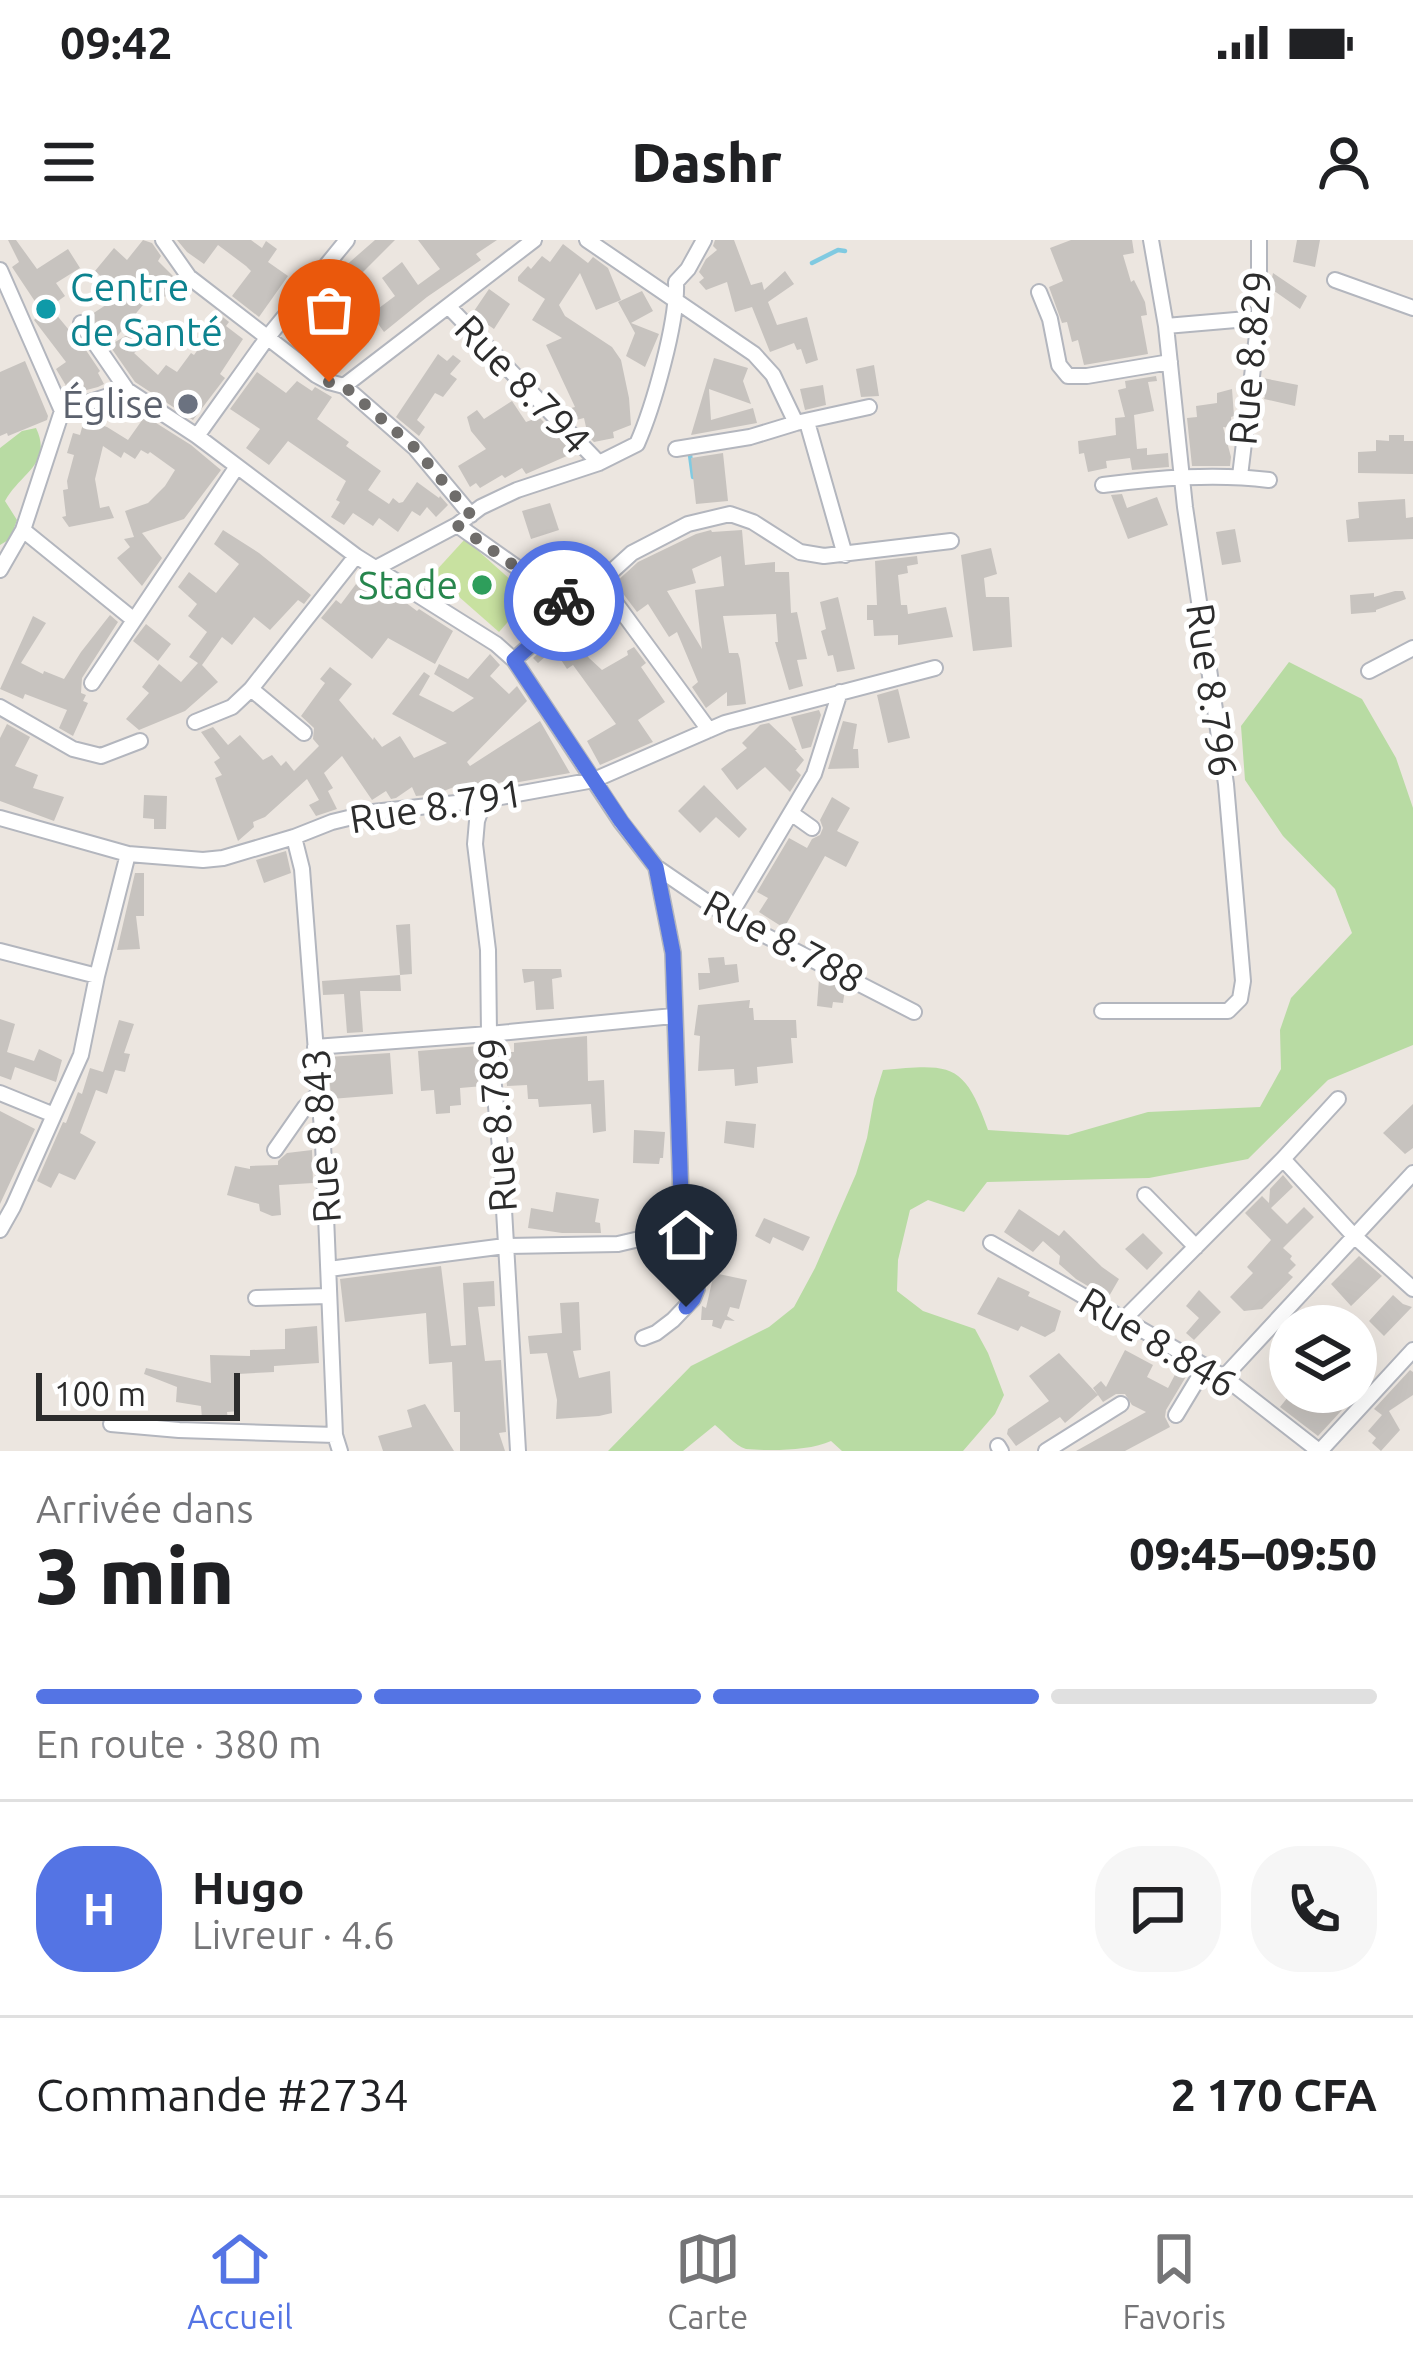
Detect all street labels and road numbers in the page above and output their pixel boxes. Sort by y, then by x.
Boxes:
street label: Rue 8.829 [1220,269,1279,447]
street label: Rue 8.794 [447,306,599,461]
street label: Rue 8.796 [1179,600,1246,779]
street label: Rue 8.791 [346,771,526,840]
street label: Rue 8.788 [697,881,871,1001]
street label: Rue 8.789 [469,1036,524,1214]
street label: Rue 8.843 [293,1047,348,1225]
street label: Rue 8.846 [1072,1278,1244,1405]

